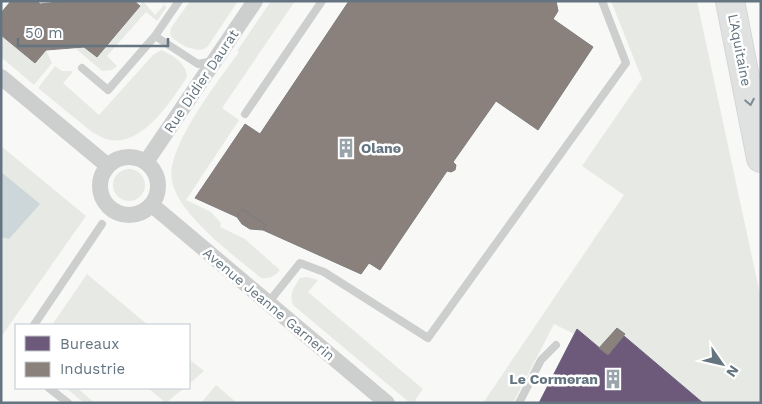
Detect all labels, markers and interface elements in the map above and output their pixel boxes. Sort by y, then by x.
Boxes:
street label: L'Aquitaine [725,13,755,87]
scale bar [18,15,168,47]
text: 50 m [25,24,62,42]
street label: Rue Didier Daurat [161,26,241,136]
one-way arrow [744,97,755,106]
building icon: Olano [335,137,357,159]
place label: Olano [361,140,401,156]
street label: Avenue Jeanne Garnerin [200,244,338,364]
legend [15,324,190,389]
text: Bureaux [60,335,119,353]
north arrow [697,339,747,389]
text: Industrie [60,360,125,378]
text: N [723,362,742,380]
building icon: Le Cormoran [602,368,624,390]
place label: Le Cormoran [509,371,598,387]

